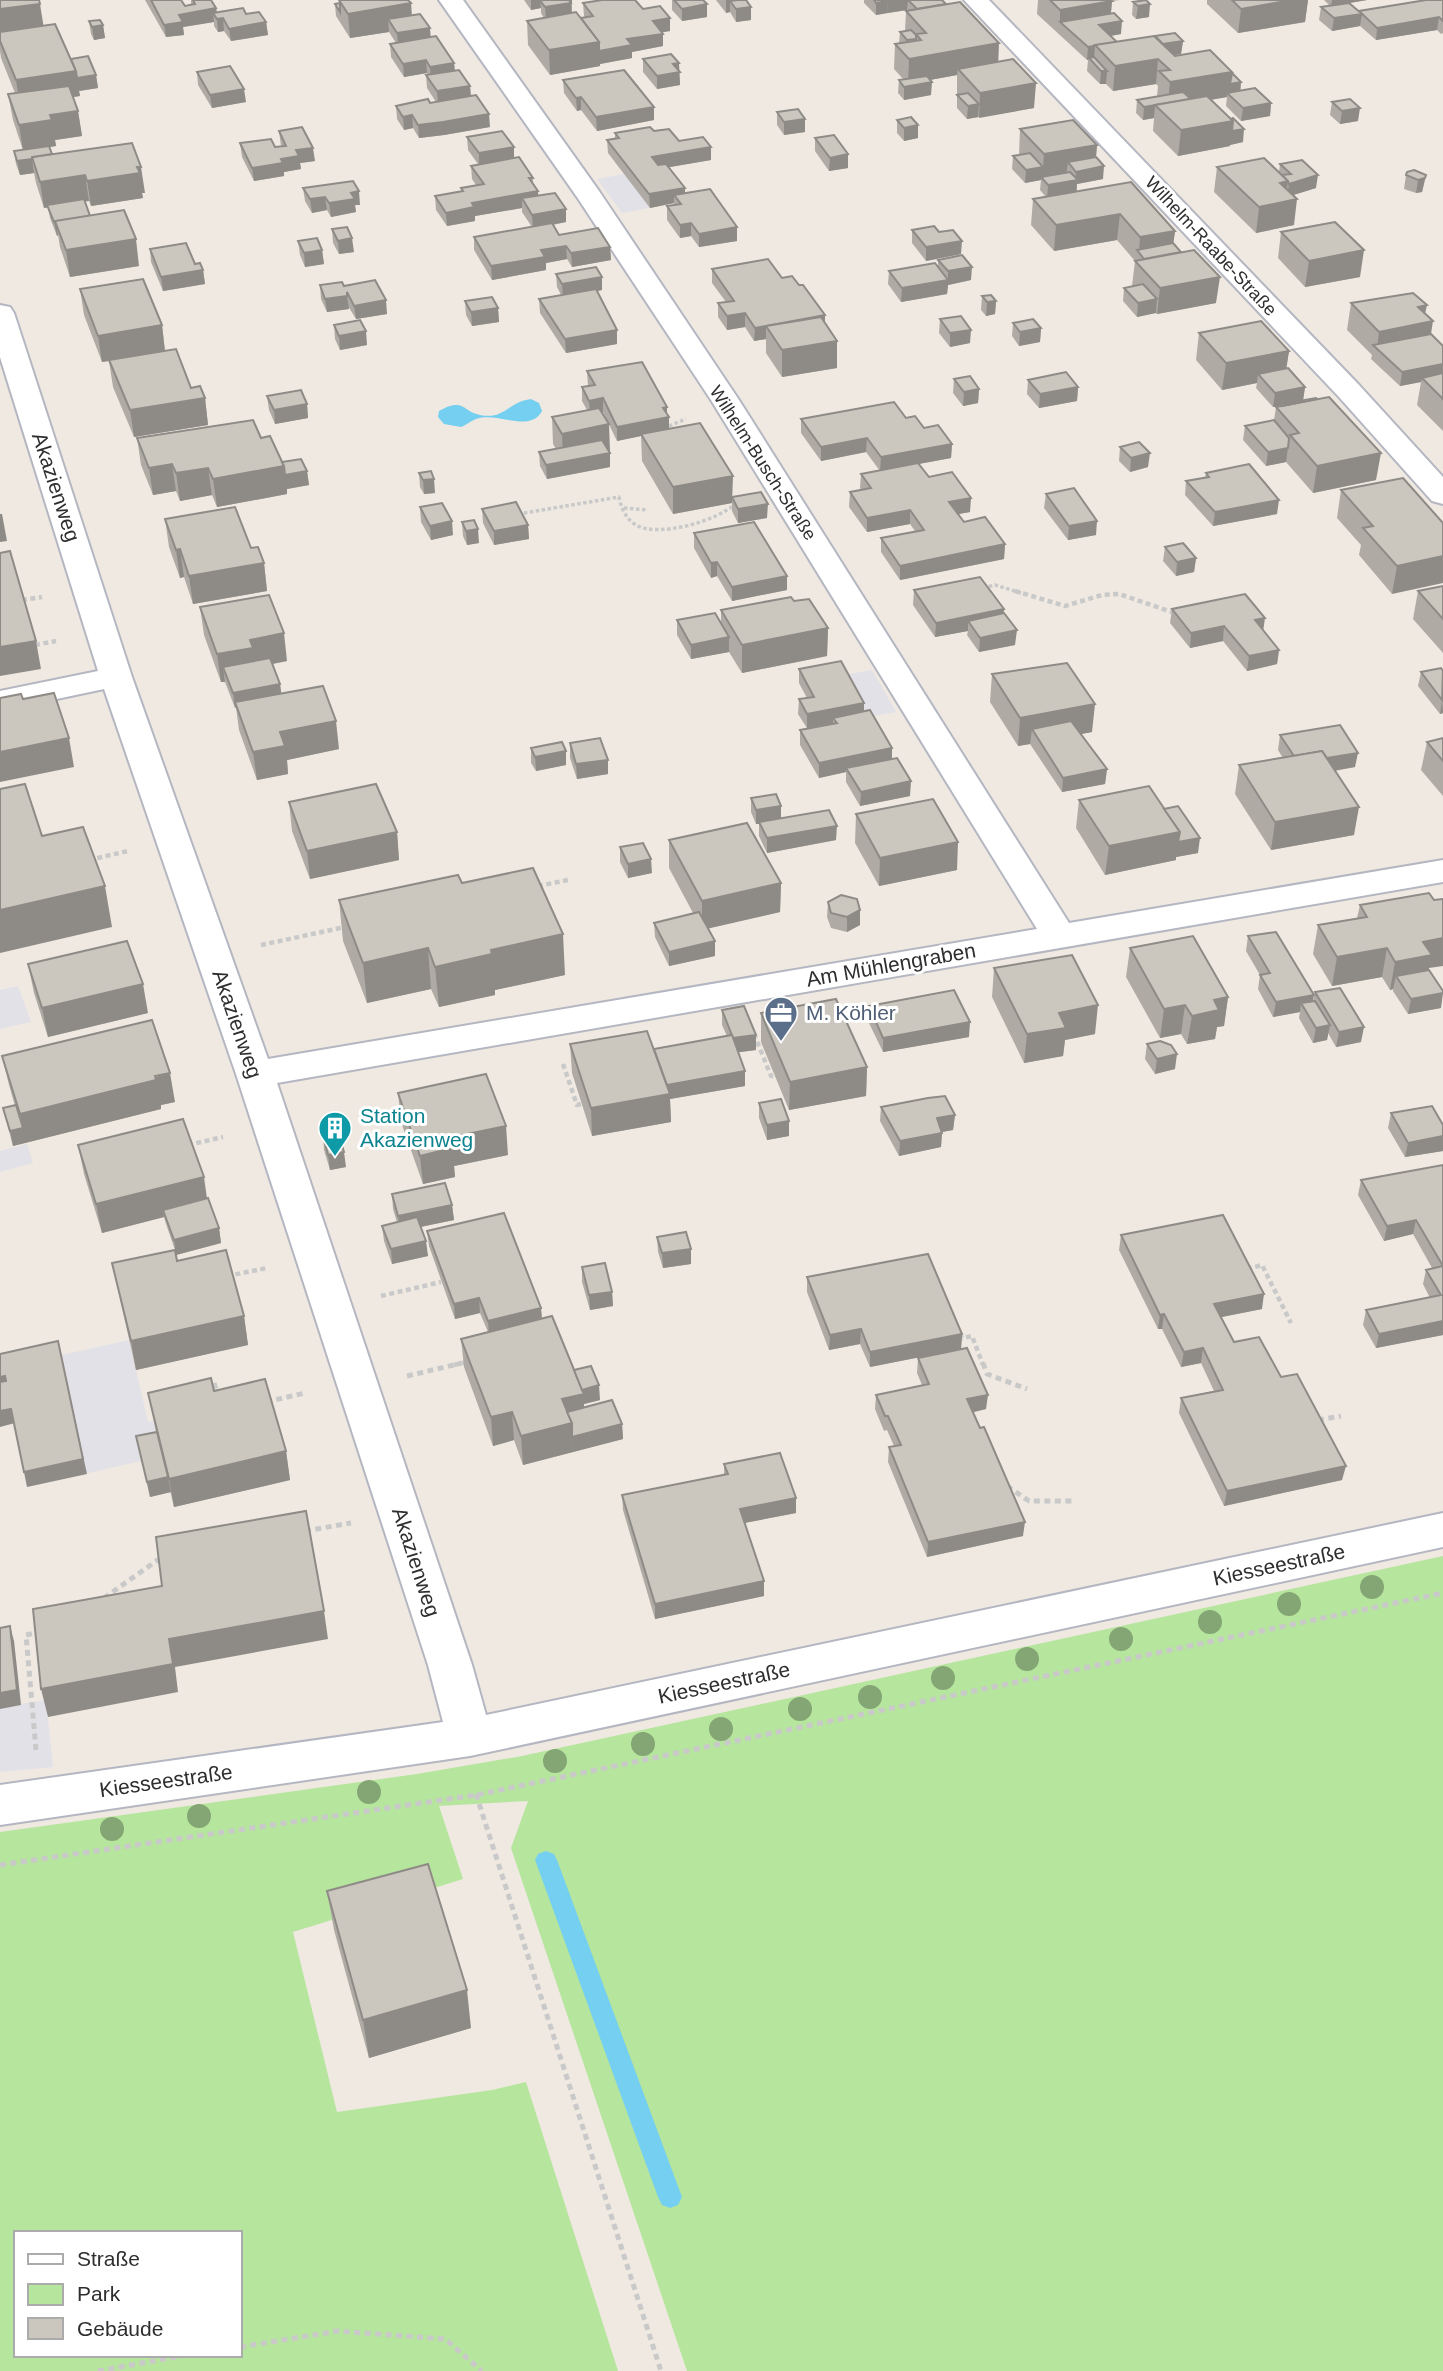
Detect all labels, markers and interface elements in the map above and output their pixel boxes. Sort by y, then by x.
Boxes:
street label: Wilhelm-Raabe-Straße [1141,172,1281,320]
street label: Wilhelm-Busch-Straße [706,382,820,544]
street label: Akazienweg [28,429,85,544]
street label: Am Mühlengraben [804,938,977,991]
street label: Akazienweg [208,967,267,1081]
office icon: M. Köhler [762,994,800,1043]
place label: M. Köhler [806,1001,896,1024]
place label: Station Akazienweg [360,1104,473,1151]
building icon: Station Akazienweg [316,1109,354,1158]
street label: Akazienweg [388,1504,445,1619]
street label: Kiesseestraße [1211,1539,1347,1590]
street label: Kiesseestraße [656,1657,792,1708]
street label: Kiesseestraße [98,1760,234,1801]
legend [14,2231,242,2357]
text: Straße [77,2247,140,2270]
text: Park [77,2282,121,2305]
text: Gebäude [77,2317,163,2340]

